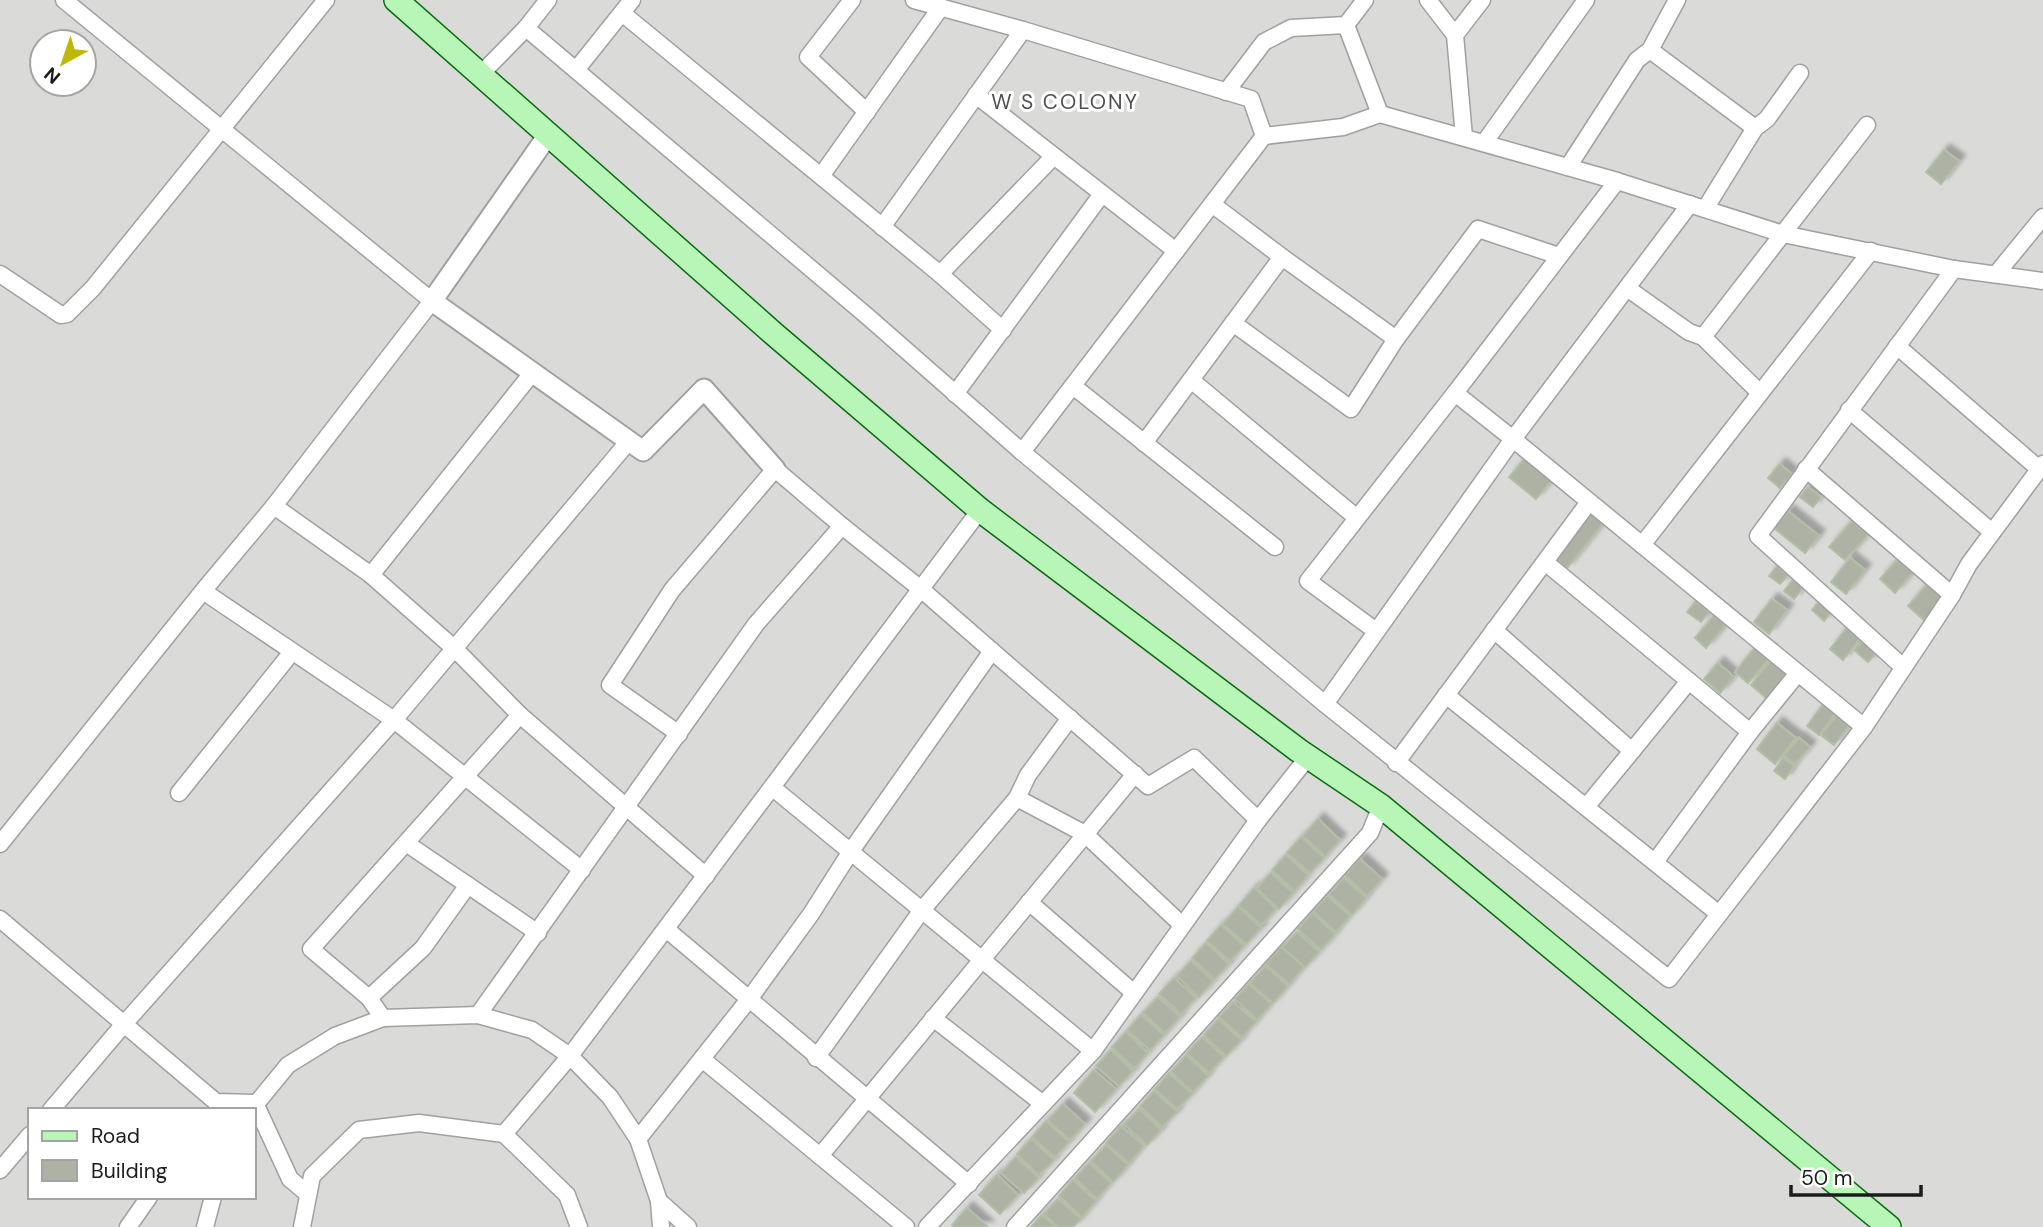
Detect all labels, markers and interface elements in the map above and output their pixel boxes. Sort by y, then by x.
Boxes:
north arrow [28,28,98,98]
text: N [39,62,66,90]
district label: W S COLONY [991,88,1139,116]
legend [28,1108,256,1199]
text: Road [91,1122,140,1150]
scale bar [1791,1154,1920,1198]
text: Building [91,1157,168,1185]
text: 50 m [1801,1164,1852,1192]

